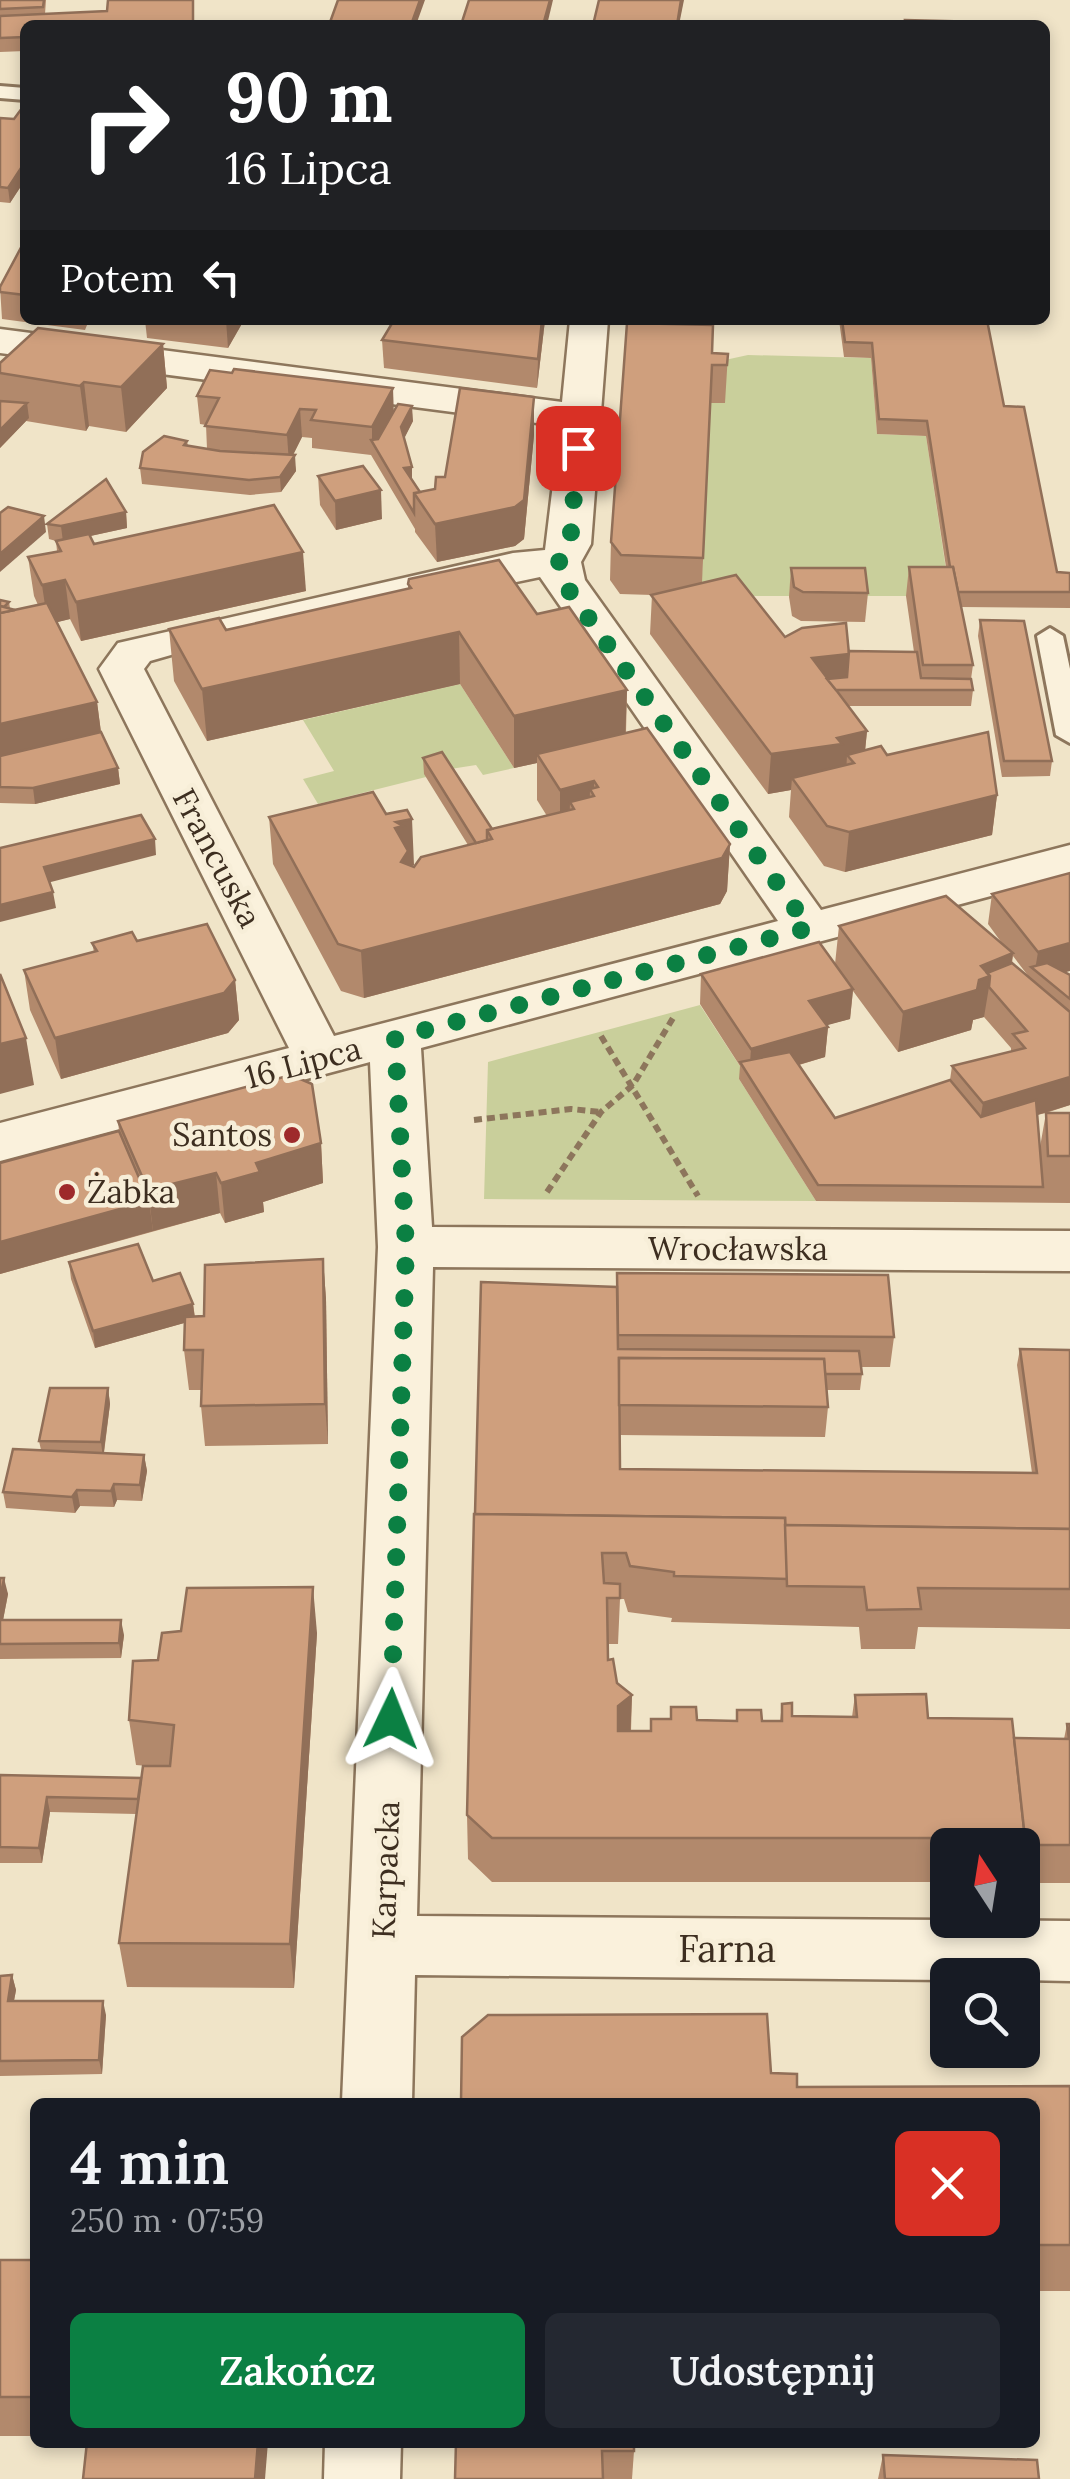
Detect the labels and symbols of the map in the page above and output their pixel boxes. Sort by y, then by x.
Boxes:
pin [536,406,621,491]
street label: Francuska [164,781,271,934]
street label: 16 Lipca [240,1027,365,1098]
place label: Santos [172,1114,272,1155]
marker: Santos [281,1124,303,1146]
place label: Żabka [87,1171,175,1212]
marker: Żabka [56,1181,78,1203]
street label: Wrocławska [648,1228,828,1269]
position arrow [339,1667,443,1771]
street label: Karpacka [363,1800,408,1940]
north arrow [930,1828,1040,1938]
street label: Farna [678,1924,776,1972]

